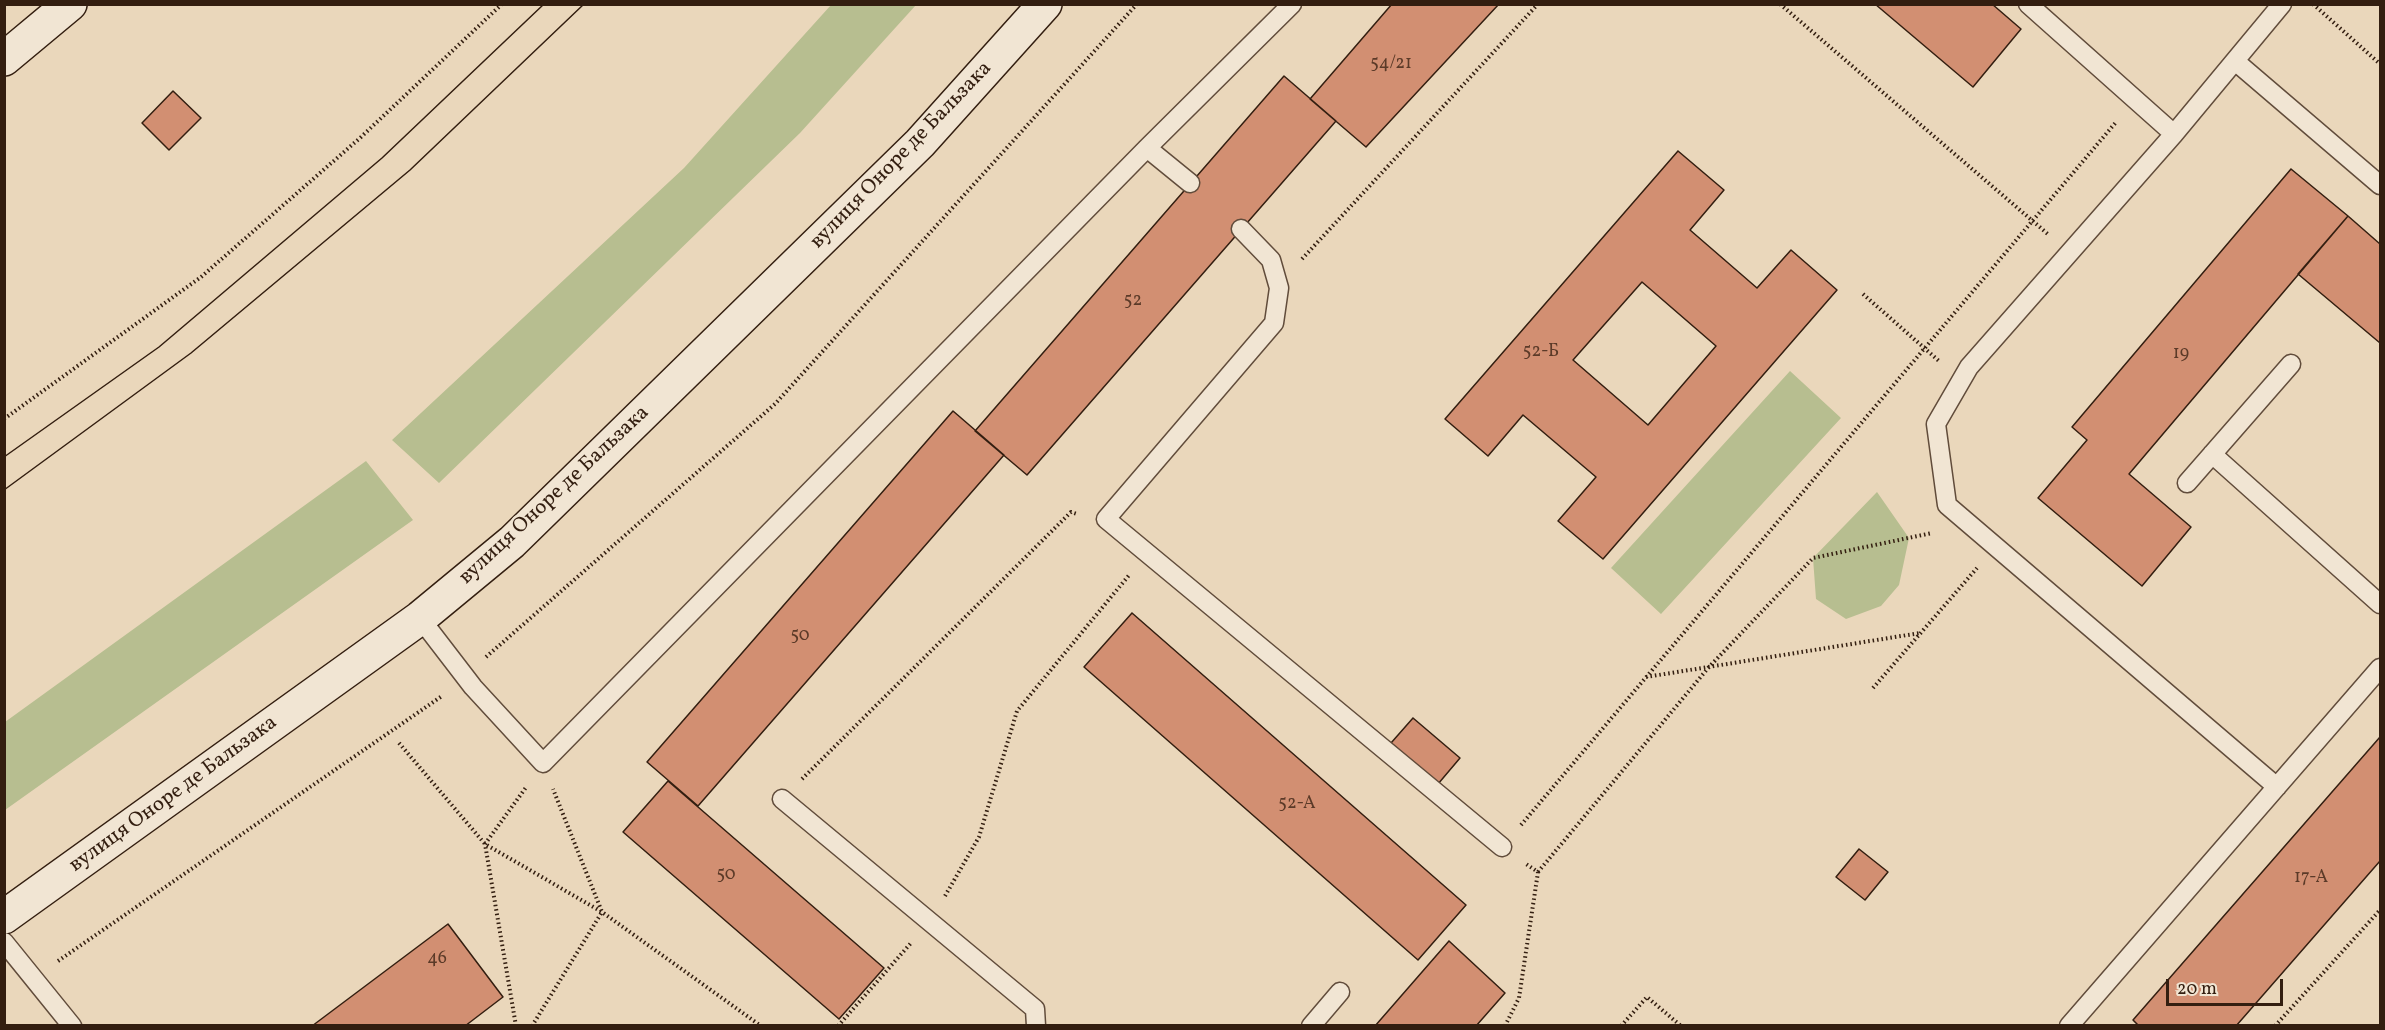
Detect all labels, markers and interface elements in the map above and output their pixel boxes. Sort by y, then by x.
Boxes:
house number: 54/21 [1370,54,1412,76]
street label: вулиця Оноре де Бальзака [806,57,998,255]
house number: 52 [1124,291,1142,313]
house number: 52-Б [1523,342,1559,364]
house number: 19 [2173,344,2189,366]
street label: вулиця Оноре де Бальзака [455,401,655,591]
house number: 50 [790,626,810,648]
street label: вулиця Оноре де Бальзака [65,711,283,879]
house number: 52-А [1278,794,1316,816]
house number: 50 [716,865,736,887]
house number: 17-А [2294,868,2328,890]
house number: 46 [427,949,447,971]
scale bar [2169,967,2286,1005]
text: 20 m [2177,977,2217,1002]

